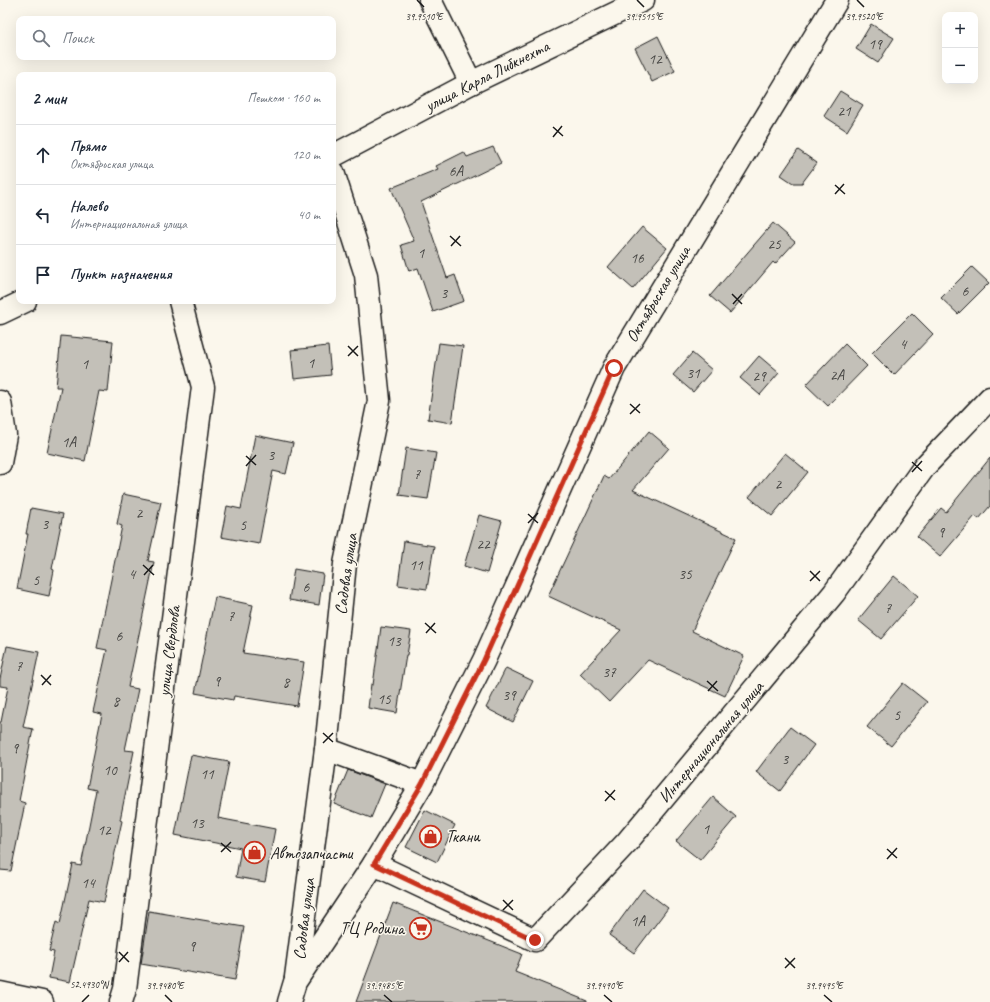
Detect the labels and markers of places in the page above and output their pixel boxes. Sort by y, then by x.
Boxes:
shop icon: Ткани [418,823,444,849]
place label: Ткани [446,826,481,847]
shop icon: Автозапчасти [242,840,268,866]
place label: Автозапчасти [270,843,354,864]
supermarket icon: ТЦ Родина [407,915,433,941]
place label: ТЦ Родина [340,918,406,939]

